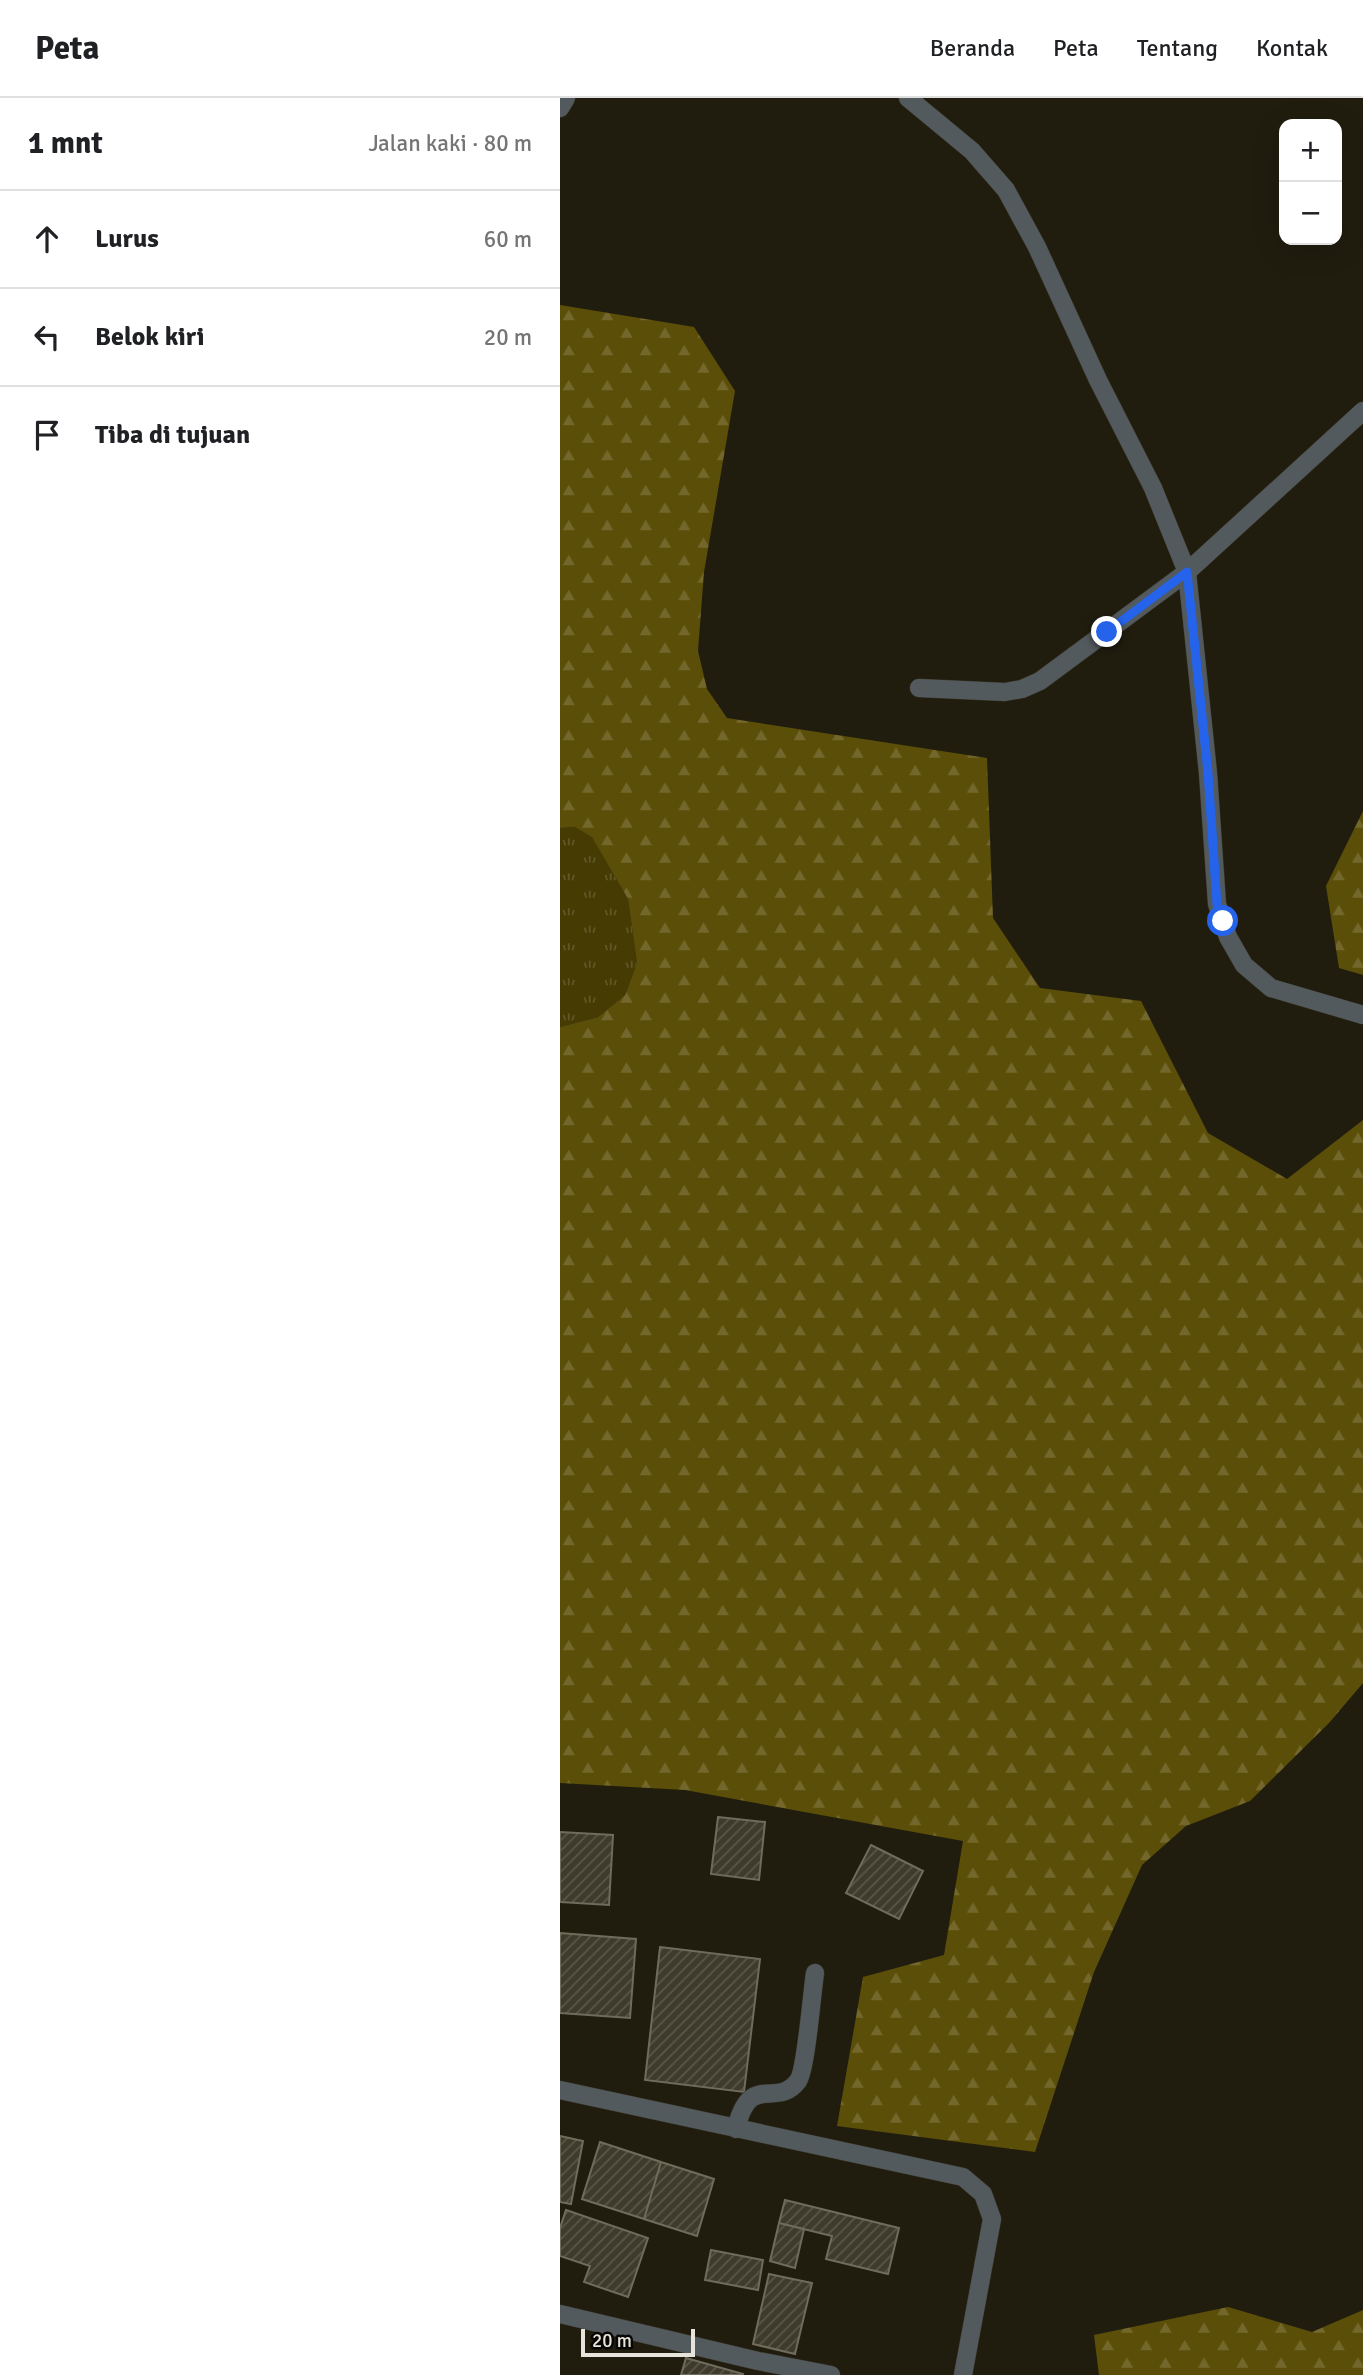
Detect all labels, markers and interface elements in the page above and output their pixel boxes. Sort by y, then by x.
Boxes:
text: Peta [35,28,99,69]
text: Beranda [930,33,1015,63]
text: Peta [1053,33,1099,63]
text: Tentang [1137,33,1218,63]
text: Kontak [1256,33,1328,63]
map controls [1279,119,1342,245]
button: + [1279,119,1342,182]
text: 1 mnt [28,125,103,162]
text: Jalan kaki · 80 m [368,129,532,158]
button: − [1279,182,1342,245]
icon: ahead [28,220,66,258]
text: Lurus [95,223,159,255]
text: 60 m [484,225,532,254]
icon: left [28,318,66,356]
text: Belok kiri [95,321,204,353]
text: 20 m [484,323,532,352]
icon: arrive [28,416,66,454]
text: Tiba di tujuan [95,419,250,451]
route end [1091,616,1122,647]
route start [1207,905,1238,936]
scale bar [581,2326,695,2358]
text: 20 m [592,2329,632,2353]

